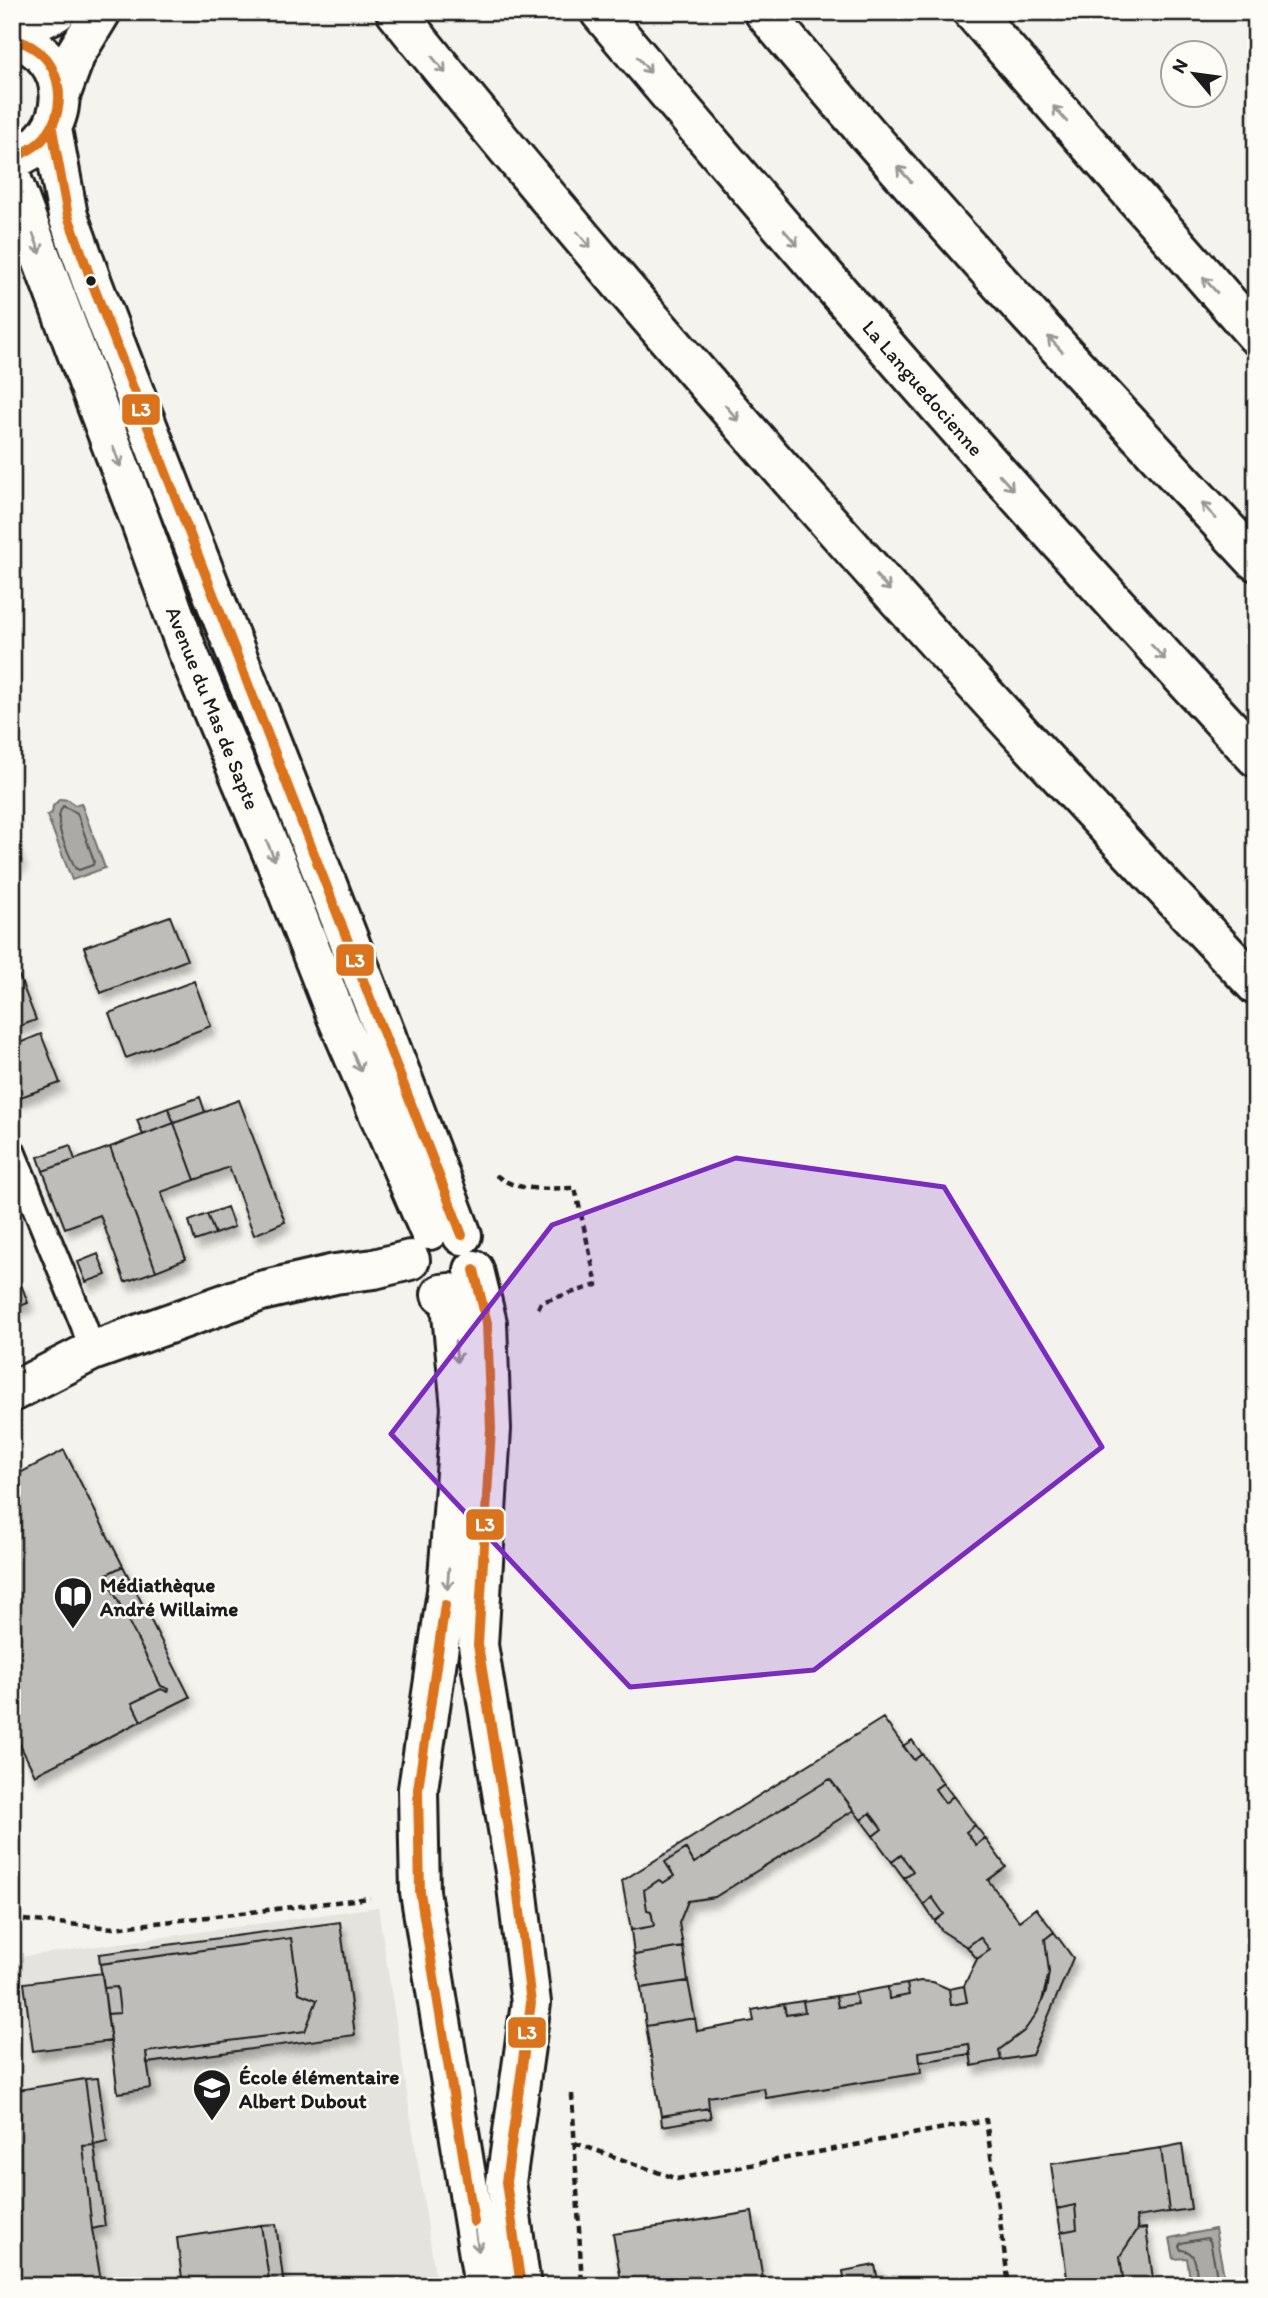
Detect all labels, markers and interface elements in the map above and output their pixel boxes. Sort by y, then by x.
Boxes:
north arrow [1160,38,1230,108]
one-way arrow [636,55,652,73]
text: N [1166,55,1193,77]
one-way arrow [431,56,446,74]
one-way arrow [1052,105,1068,123]
one-way arrow [896,165,912,183]
one-way arrow [783,228,799,246]
one-way arrow [576,231,592,249]
one-way arrow [32,232,45,254]
unlabelled marker [84,274,98,288]
one-way arrow [1202,276,1218,294]
street label: La Languedocienne [857,315,989,461]
one-way arrow [1047,336,1064,353]
line badge: L3 [121,393,161,426]
text: L3 [131,398,151,421]
one-way arrow [724,404,740,422]
one-way arrow [112,445,124,467]
one-way arrow [998,473,1014,491]
one-way arrow [1201,503,1218,520]
one-way arrow [874,574,890,592]
street label: Avenue du Mas de Sapte [161,603,265,813]
one-way arrow [1150,643,1166,661]
one-way arrow [266,840,279,861]
line badge: L3 [335,943,375,977]
text: L3 [345,949,365,972]
one-way arrow [351,1051,364,1072]
one-way arrow [449,1340,462,1363]
line badge: L3 [465,1508,505,1541]
text: L3 [475,1513,495,1536]
one-way arrow [441,1567,454,1590]
place label: Médiathèque André Willaime [99,1572,238,1621]
library icon: Médiathèque André Willaime [52,1575,94,1630]
line badge: L3 [507,2016,547,2049]
text: L3 [517,2021,537,2044]
place label: École élémentaire Albert Dubout [238,2064,399,2113]
school or university icon: École élémentaire Albert Dubout [191,2067,233,2122]
one-way arrow [471,2229,484,2252]

